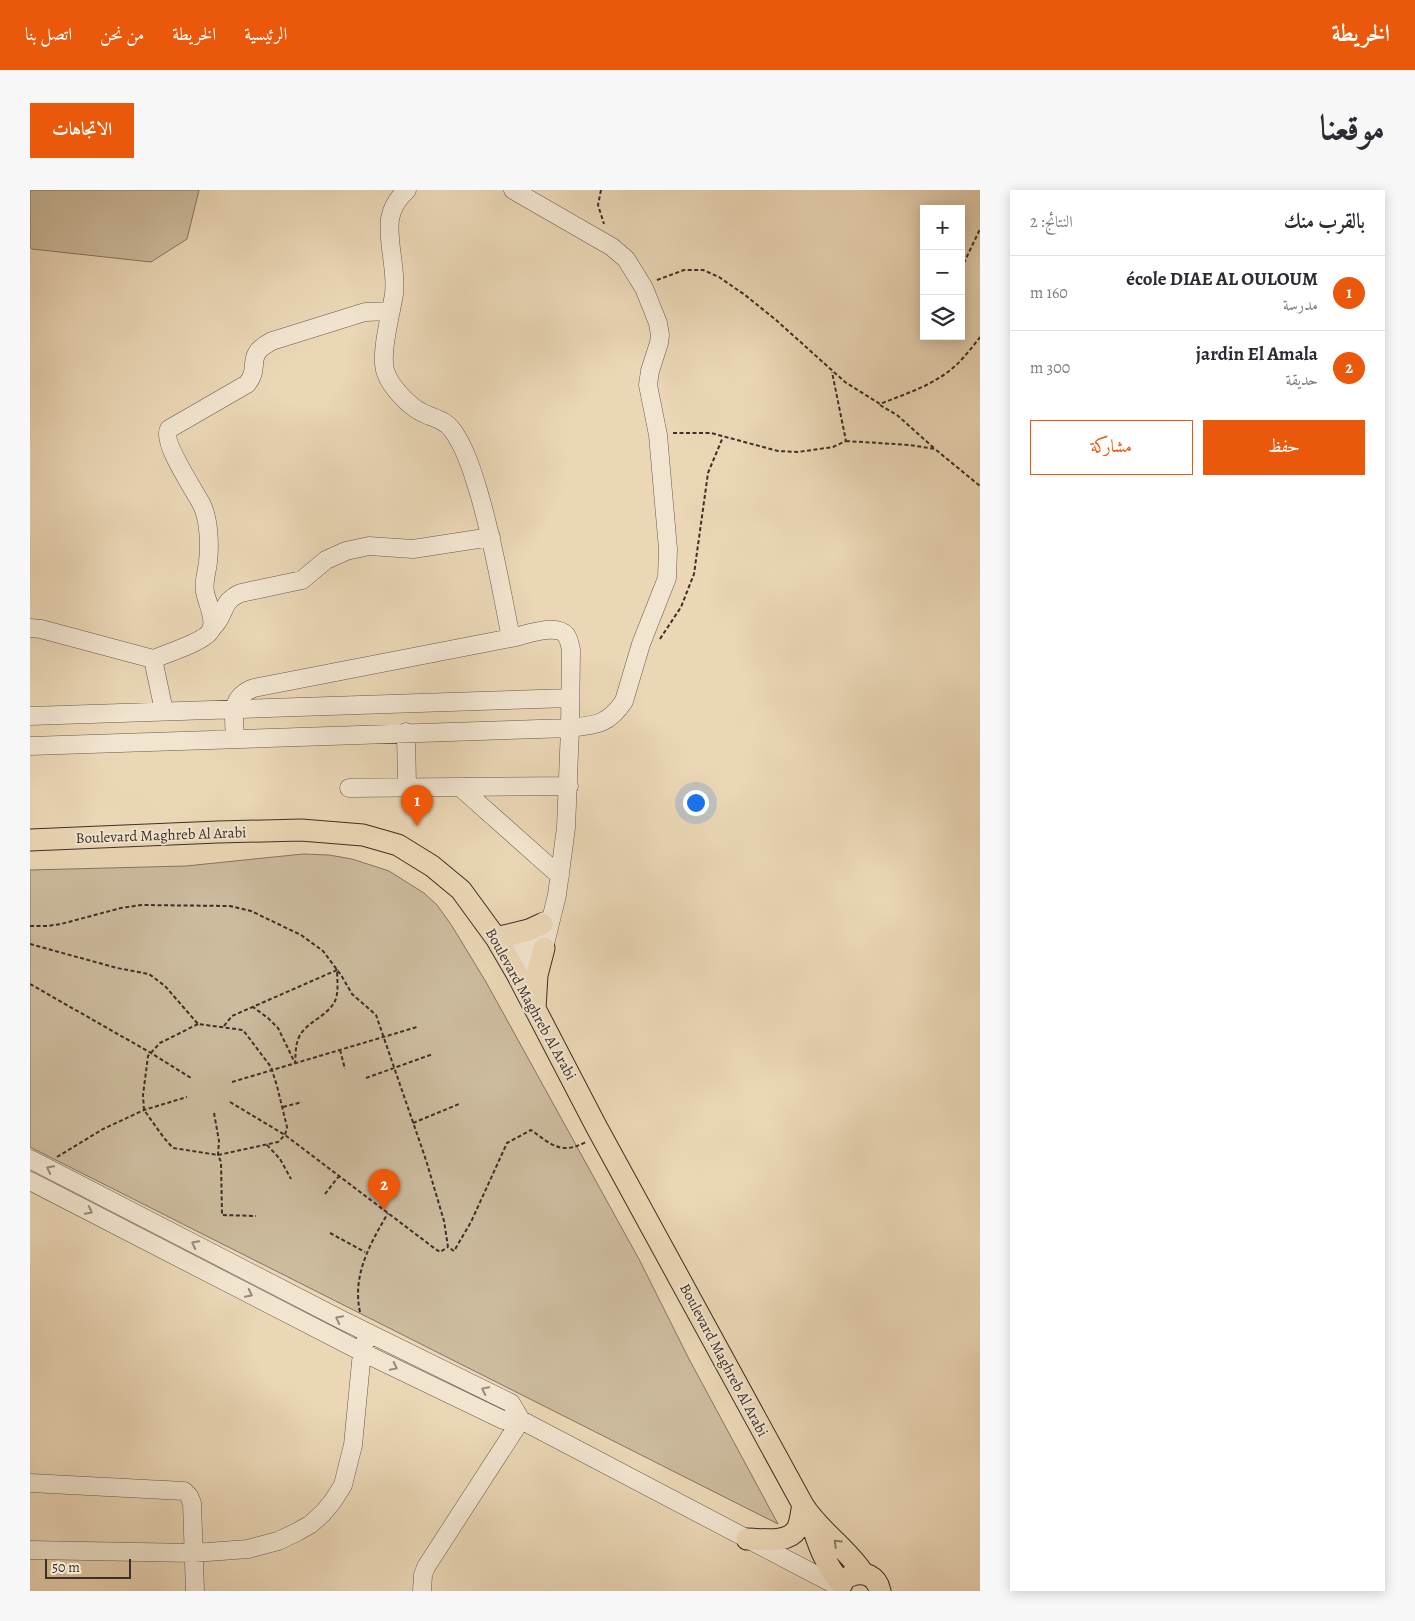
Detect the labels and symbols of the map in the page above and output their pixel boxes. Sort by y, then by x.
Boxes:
pin: 1 [401,785,433,826]
your location [683,790,709,816]
street label: Boulevard Maghreb Al Arabi [75,822,247,848]
street label: Boulevard Maghreb Al Arabi [481,924,581,1084]
one-way arrow [47,1165,56,1175]
pin: 2 [368,1169,400,1210]
one-way arrow [84,1205,93,1215]
one-way arrow [191,1240,200,1250]
street label: Boulevard Maghreb Al Arabi [675,1280,773,1440]
one-way arrow [243,1288,252,1298]
one-way arrow [335,1315,344,1325]
one-way arrow [388,1361,397,1371]
one-way arrow [481,1386,490,1396]
one-way arrow [834,1540,843,1549]
scale bar [45,1556,131,1579]

